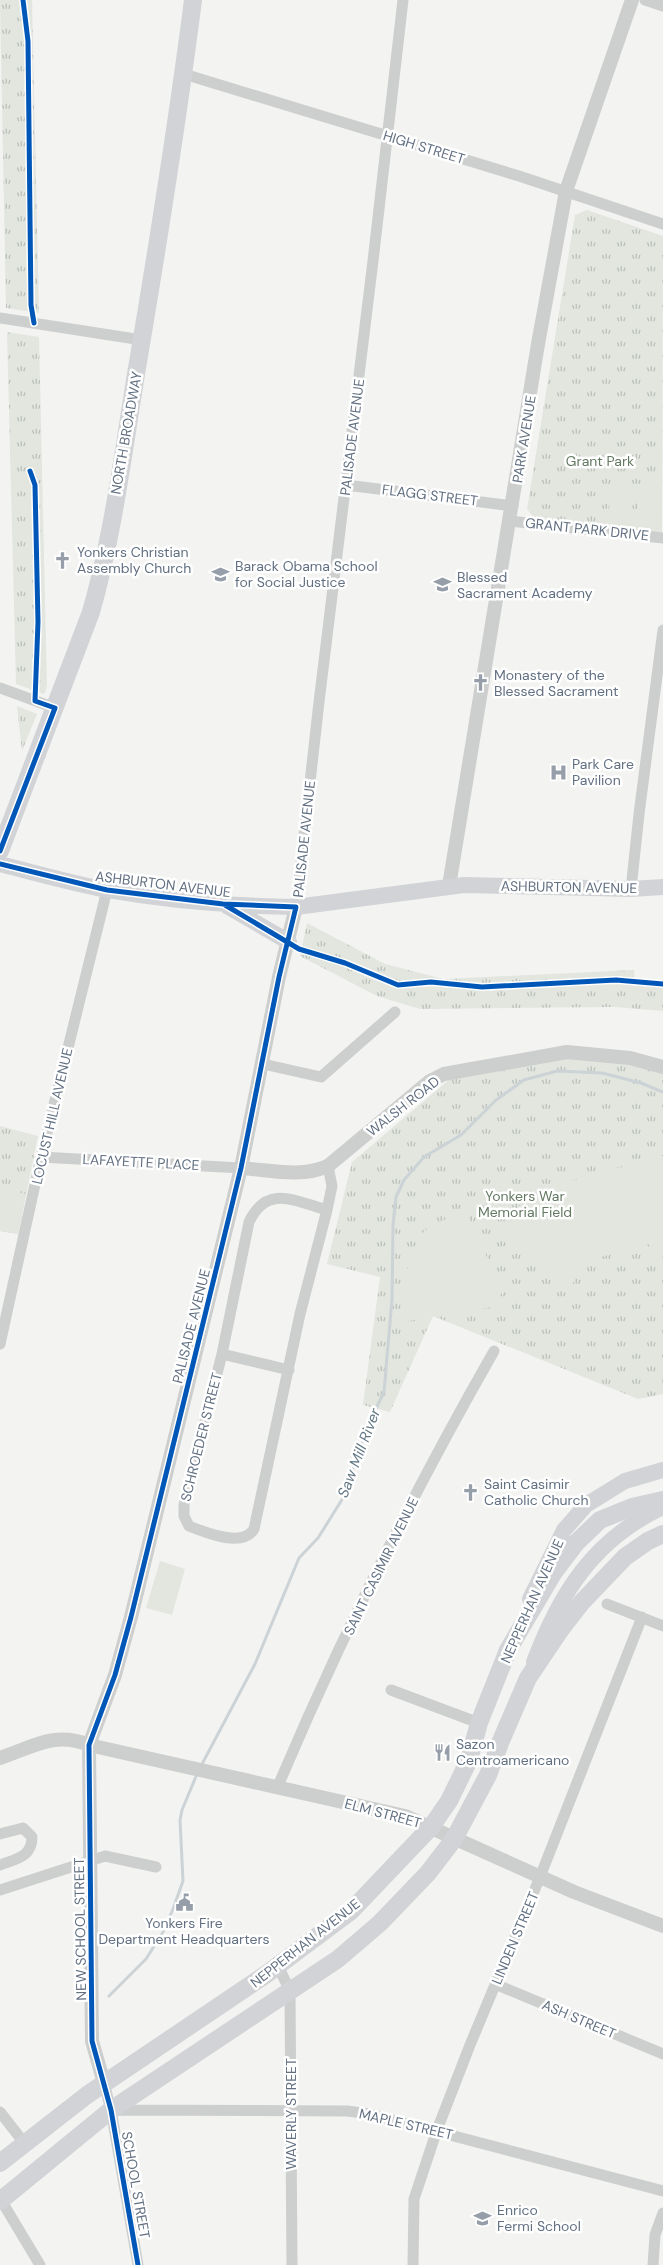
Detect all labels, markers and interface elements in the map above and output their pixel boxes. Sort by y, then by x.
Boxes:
street label: HIGH STREET [381,126,467,168]
street label: NORTH BROADWAY [106,370,146,496]
street label: PALISADE AVENUE [336,378,368,496]
street label: PARK AVENUE [508,394,540,484]
park label: Grant Park [566,452,634,470]
street label: FLAGG STREET [381,480,479,510]
street label: GRANT PARK DRIVE [524,514,650,544]
place label: Yonkers Christian Assembly Church [77,543,191,577]
church icon: Yonkers Christian Assembly Church [53,550,73,570]
place label: Barack Obama School for Social Justice [235,557,378,591]
school or university icon: Barack Obama School for Social Justice [211,564,231,584]
place label: Blessed Sacrament Academy [457,568,593,602]
school or university icon: Blessed Sacrament Academy [433,575,453,595]
place label: Monastery of the Blessed Sacrament [494,666,619,700]
church icon: Monastery of the Blessed Sacrament [470,673,490,693]
place label: Park Care Pavilion [572,755,634,789]
hospital icon: Park Care Pavilion [548,762,568,782]
street label: PALISADE AVENUE [289,780,319,898]
street label: ASHBURTON AVENUE [94,867,232,901]
street label: ASHBURTON AVENUE [501,877,637,897]
street label: LOCUST HILL AVENUE [28,1046,76,1186]
street label: WALSH ROAD [363,1072,443,1140]
street label: LAFAYETTE PLACE [82,1150,200,1174]
park label: Yonkers War Memorial Field [478,1187,572,1221]
street label: PALISADE AVENUE [168,1267,214,1385]
street label: SCHROEDER STREET [176,1371,226,1503]
water label: Saw Mill River [333,1405,385,1501]
place label: Saint Casimir Catholic Church [484,1475,589,1509]
church icon: Saint Casimir Catholic Church [460,1482,480,1502]
street label: SAINT CASIMIR AVENUE [340,1494,422,1638]
street label: NEPPERHAN AVENUE [496,1536,568,1666]
place label: Sazon Centroamericano [456,1735,569,1769]
restaurant icon: Sazon Centroamericano [432,1742,452,1762]
street label: ELM STREET [343,1794,423,1832]
street label: NEW SCHOOL STREET [70,1857,90,2001]
street label: LINDEN STREET [487,1889,543,1987]
public building icon: Yonkers Fire Department Headquarters [174,1893,194,1913]
street label: NEPPERHAN AVENUE [247,1895,364,1991]
place label: Yonkers Fire Department Headquarters [98,1914,270,1948]
street label: ASH STREET [539,1995,619,2043]
street label: WAVERLY STREET [282,2058,300,2170]
street label: MAPLE STREET [357,2104,455,2144]
street label: SCHOOL STREET [118,2130,154,2240]
place label: Enrico Fermi School [497,2201,581,2235]
school or university icon: Enrico Fermi School [473,2208,493,2228]

